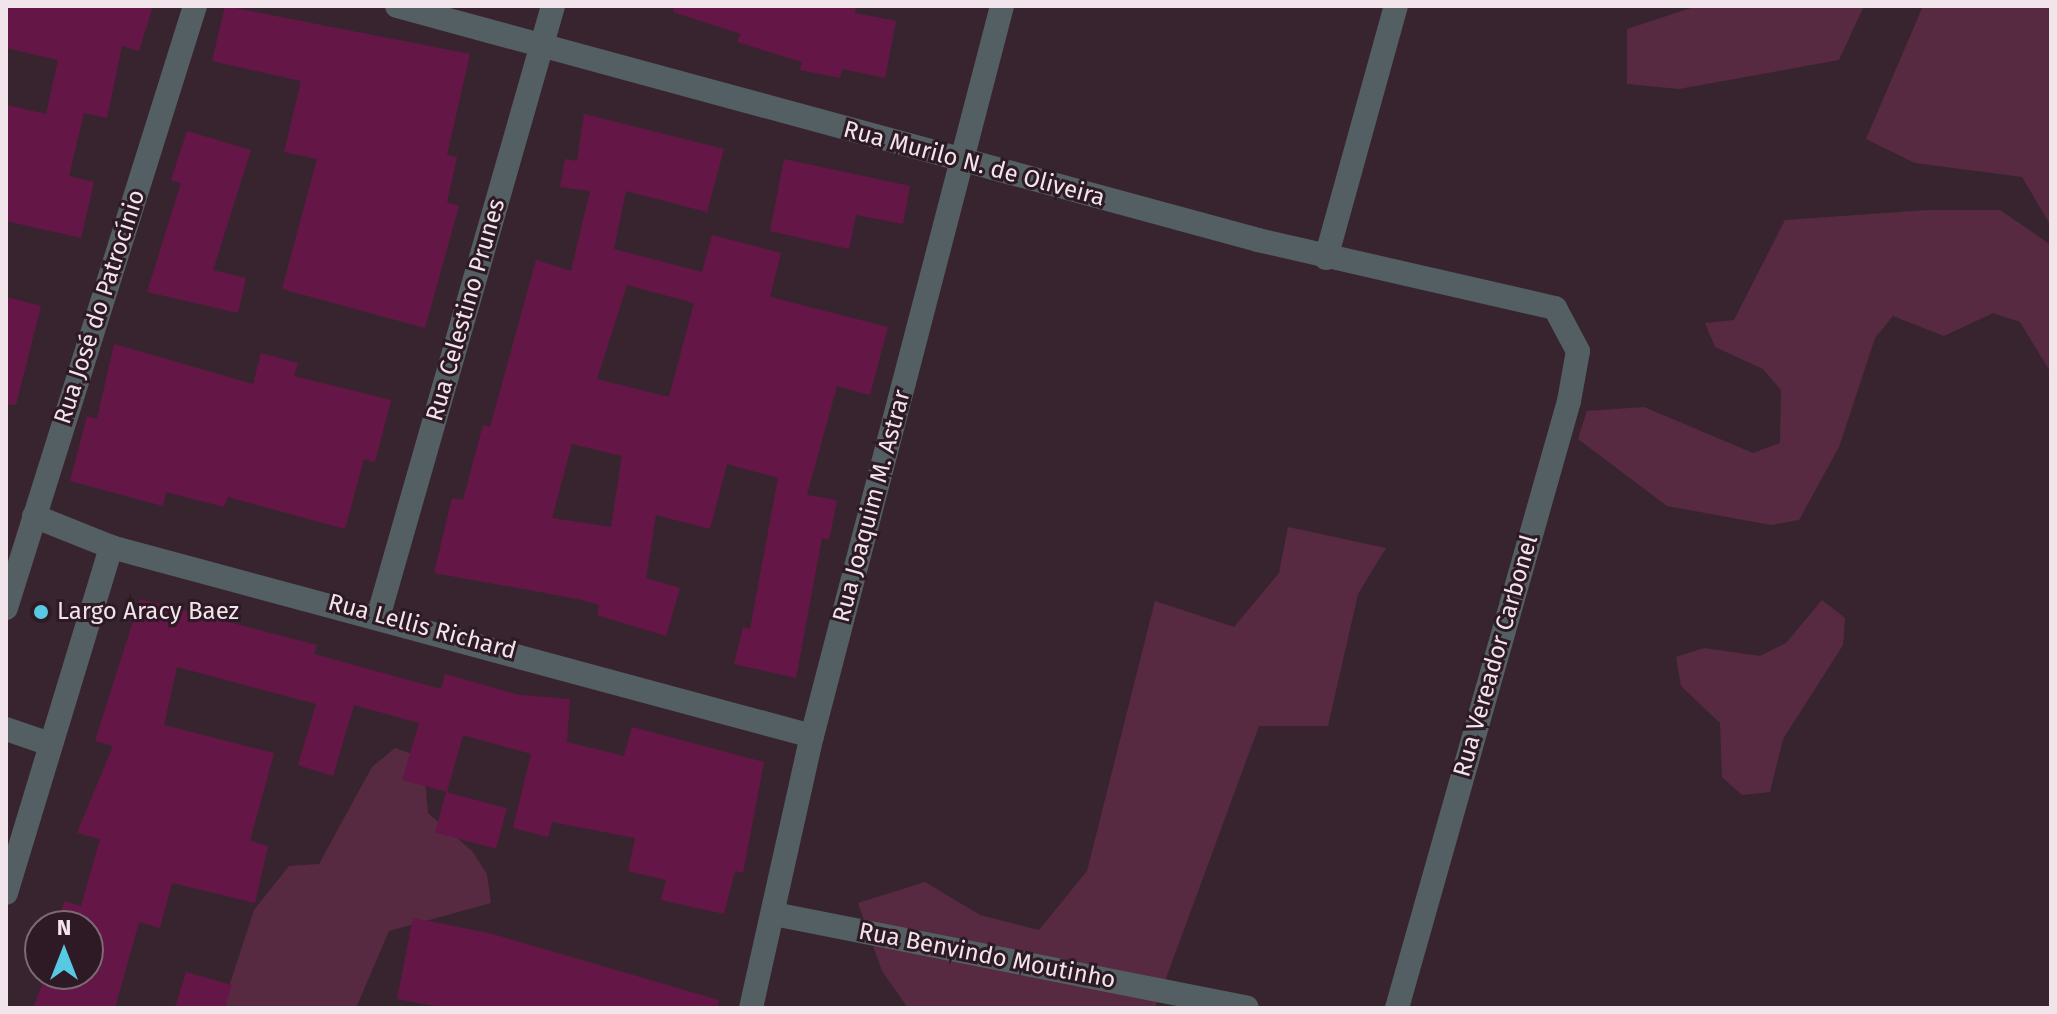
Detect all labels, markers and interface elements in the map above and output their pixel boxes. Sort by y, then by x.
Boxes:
street label: Rua Murilo N. de Oliveira [840,115,1108,213]
street label: Rua José do Patrocínio [49,186,151,428]
street label: Rua Celestino Prunes [420,195,512,425]
street label: Rua Joaquim M. Astrar [827,387,917,625]
street label: Rua Vereador Carbonel [1448,532,1544,780]
street label: Rua Lellis Richard [325,588,519,666]
place label: Largo Aracy Baez [57,598,239,626]
marker: Largo Aracy Baez [32,603,50,621]
north arrow [24,910,104,990]
text: N [57,914,71,941]
street label: Rua Benvindo Moutinho [856,917,1118,995]

